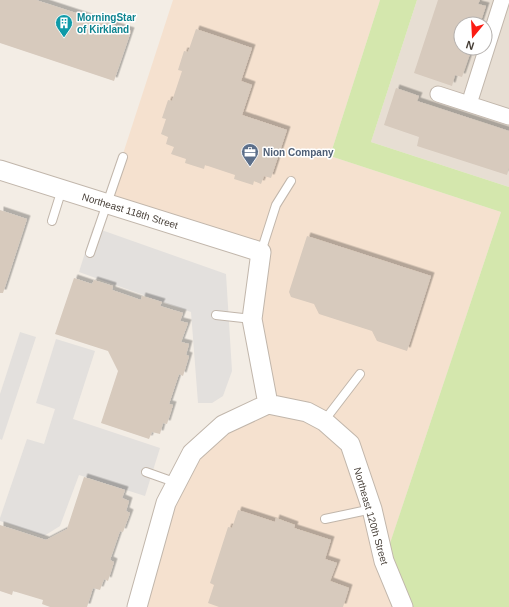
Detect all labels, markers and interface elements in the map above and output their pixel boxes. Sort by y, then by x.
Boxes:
place label: MorningStar of Kirkland [77,12,136,35]
building icon: MorningStar of Kirkland [54,13,74,38]
north arrow [453,16,493,56]
text: N [464,39,476,52]
office icon: Nion Company [240,142,260,167]
place label: Nion Company [263,147,334,158]
street label: Northeast 118th Street [81,191,180,231]
street label: Northeast 120th Street [352,466,390,566]

